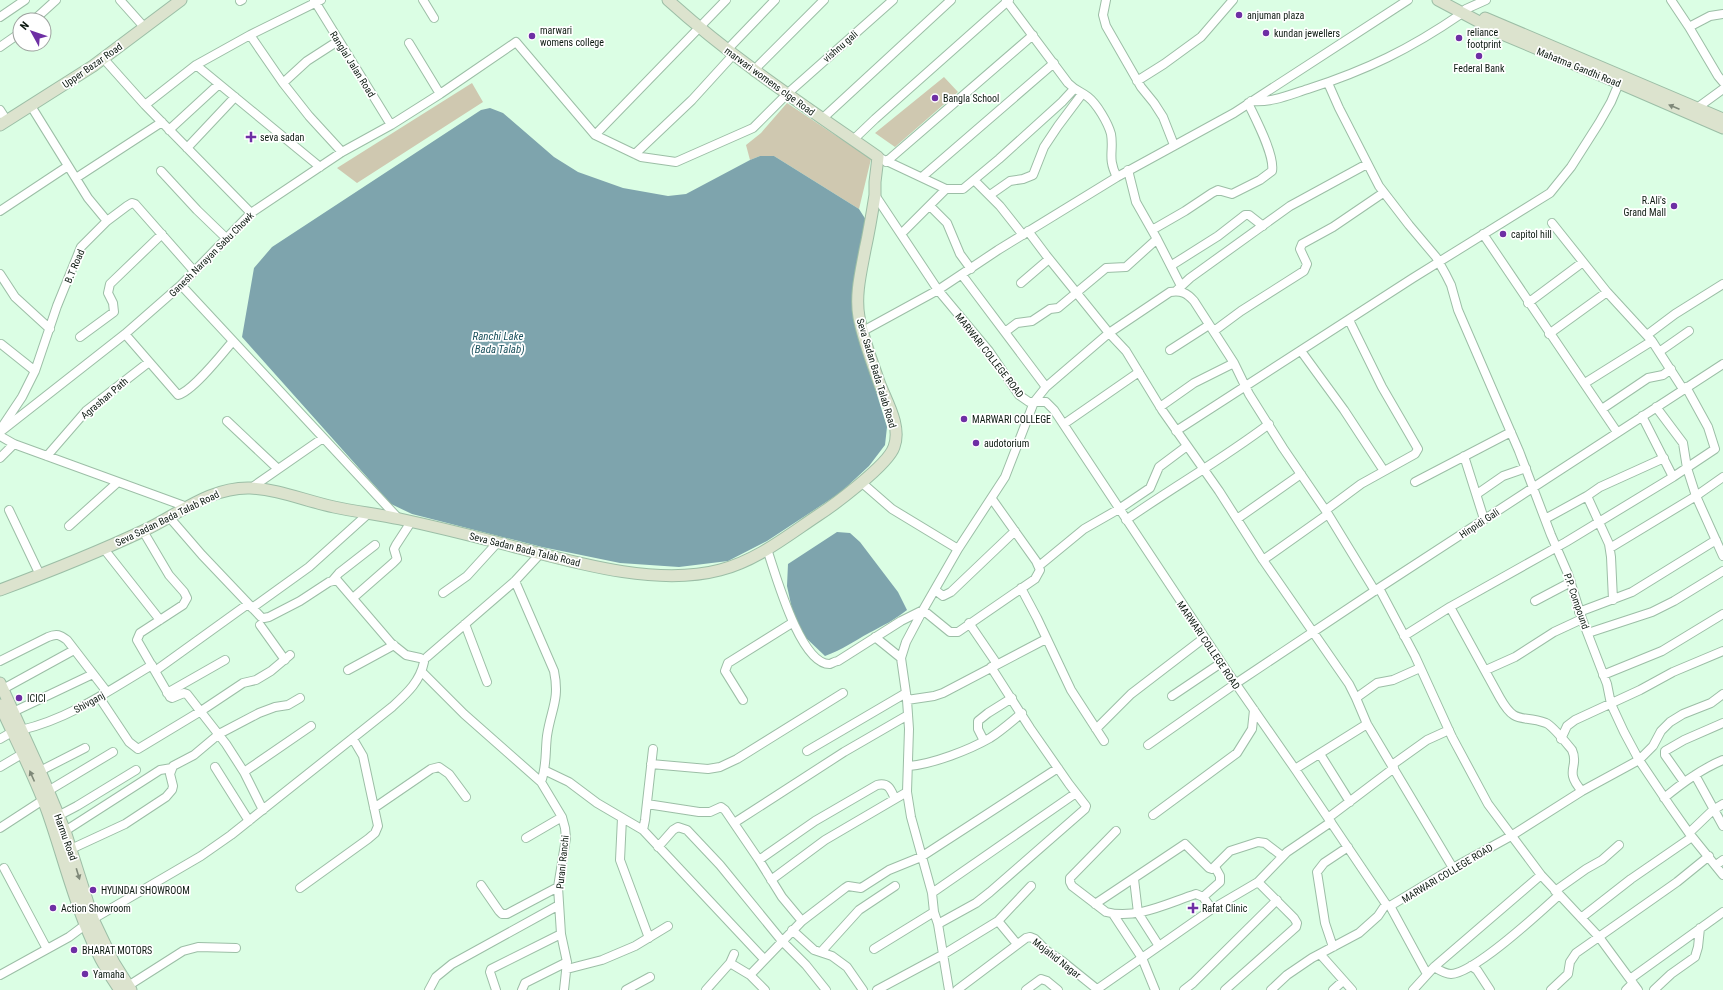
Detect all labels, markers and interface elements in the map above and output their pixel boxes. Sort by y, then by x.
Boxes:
marker: anjuman plaza [1234,10,1244,20]
place label: anjuman plaza [1247,10,1305,21]
north arrow [12,12,52,52]
text: N [18,19,32,33]
place label: marwari womens college [540,25,604,48]
place label: reliance footprint [1467,27,1501,50]
street label: vishnu gali [821,28,860,64]
marker: kundan jewellers [1261,28,1271,38]
place label: kundan jewellers [1274,28,1341,39]
street label: Ranglal Jalan Road [328,29,377,99]
marker: marwari womens college [527,31,537,41]
marker: reliance footprint [1454,33,1464,43]
street label: Upper Bazar Road [60,41,124,90]
street label: marwari womens clge Road [722,45,817,118]
street label: Mahatma Gandhi Road [1535,46,1622,89]
marker: Federal Bank [1474,51,1484,61]
place label: Federal Bank [1454,63,1505,74]
marker: Bangla School [930,93,940,103]
place label: Bangla School [943,93,999,104]
one-way arrow [1668,104,1680,110]
marker: seva sadan [245,131,257,143]
place label: seva sadan [260,132,305,143]
place label: R.Ali's Grand Mall [1623,195,1666,218]
marker: R.Ali's Grand Mall [1669,201,1679,211]
street label: Ganesh Narayan Sabu Chowk [167,209,256,299]
marker: capitol hill [1498,229,1508,239]
place label: capitol hill [1511,229,1552,240]
street label: B.T Road [62,248,86,285]
street label: MARWARI COLLEGE ROAD [953,311,1026,400]
street label: Seva Sadan Bada Talab Road [855,317,898,429]
water label: Ranchi Lake (Bada Talab) [471,330,525,356]
street label: Agrashan Path [79,376,130,421]
marker: MARWARI COLLEGE [959,414,969,424]
place label: MARWARI COLLEGE [972,414,1051,425]
marker: audotorium [971,438,981,448]
place label: audotorium [984,438,1029,449]
street label: Seva Sadan Bada Talab Road [114,489,221,548]
street label: Hinpidi Gali [1457,506,1501,540]
street label: Seva Sadan Bada Talab Road [468,530,581,569]
street label: P.P. Compound [1562,572,1591,631]
street label: MARWARI COLLEGE ROAD [1175,599,1242,692]
street label: Shivganj [72,690,106,715]
marker: ICICI [14,693,24,703]
place label: ICICI [27,693,46,704]
one-way arrow [29,770,35,781]
street label: Harmu Road [52,812,79,862]
street label: Purani Ranchi [554,835,571,890]
street label: MARWARI COLLEGE ROAD [1400,842,1495,905]
one-way arrow [75,869,81,881]
marker: HYUNDAI SHOWROOM [88,885,98,895]
place label: HYUNDAI SHOWROOM [101,885,190,896]
marker: Rafat Clinic [1187,902,1199,914]
marker: Action Showroom [48,903,58,913]
place label: Action Showroom [61,903,131,914]
place label: Rafat Clinic [1202,903,1248,914]
street label: Mojahid Nagar [1031,936,1083,981]
marker: BHARAT MOTORS [69,945,79,955]
place label: BHARAT MOTORS [82,945,152,956]
marker: Yamaha [80,969,90,979]
place label: Yamaha [93,969,125,980]

